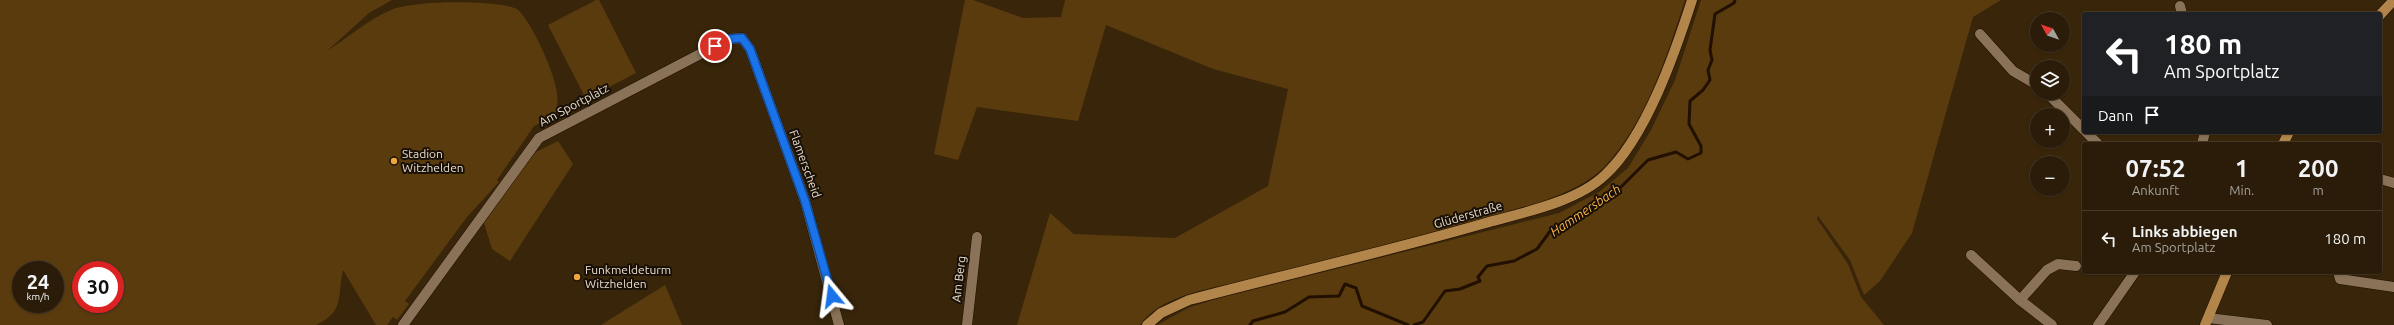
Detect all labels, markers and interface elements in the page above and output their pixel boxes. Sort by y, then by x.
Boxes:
north arrow [2030,12,2070,52]
map controls [2030,12,2070,196]
icon: left [2098,28,2150,80]
text: 180 m [2164,28,2242,59]
pin [698,29,732,63]
icon: arrive [704,35,726,57]
button: layers [2030,60,2070,100]
text: Am Sportplatz [2164,61,2280,81]
street label: Am Sportplatz [537,80,611,128]
icon: arrive [2141,104,2163,126]
text: Dann [2098,107,2133,124]
button: + [2030,108,2070,148]
street label: Flamerscheid [787,128,824,200]
place label: Stadion Witzhelden [402,147,464,174]
text: 07:52 [2126,155,2186,182]
text: 1 [2235,155,2249,182]
text: 200 [2298,155,2338,182]
marker: Stadion Witzhelden [389,156,399,166]
button: − [2030,156,2070,196]
water label: Hammersbach [1547,181,1623,239]
text: Ankunft [2132,183,2179,197]
text: Min. [2229,183,2254,197]
text: m [2313,183,2324,197]
street label: Glüderstraße [1432,199,1504,231]
text: Links abbiegen [2132,223,2237,240]
icon: left [2098,228,2120,250]
text: 180 m [2324,230,2366,247]
text: Am Sportplatz [2132,240,2216,254]
street label: Am Berg [949,255,968,303]
speed limit sign: 30 [72,261,124,313]
place label: Funkmeldeturm Witzhelden [585,263,671,290]
text: 24 [27,270,49,293]
marker: Funkmeldeturm Witzhelden [572,272,582,282]
position arrow [811,275,853,317]
text: km/h [26,291,50,302]

